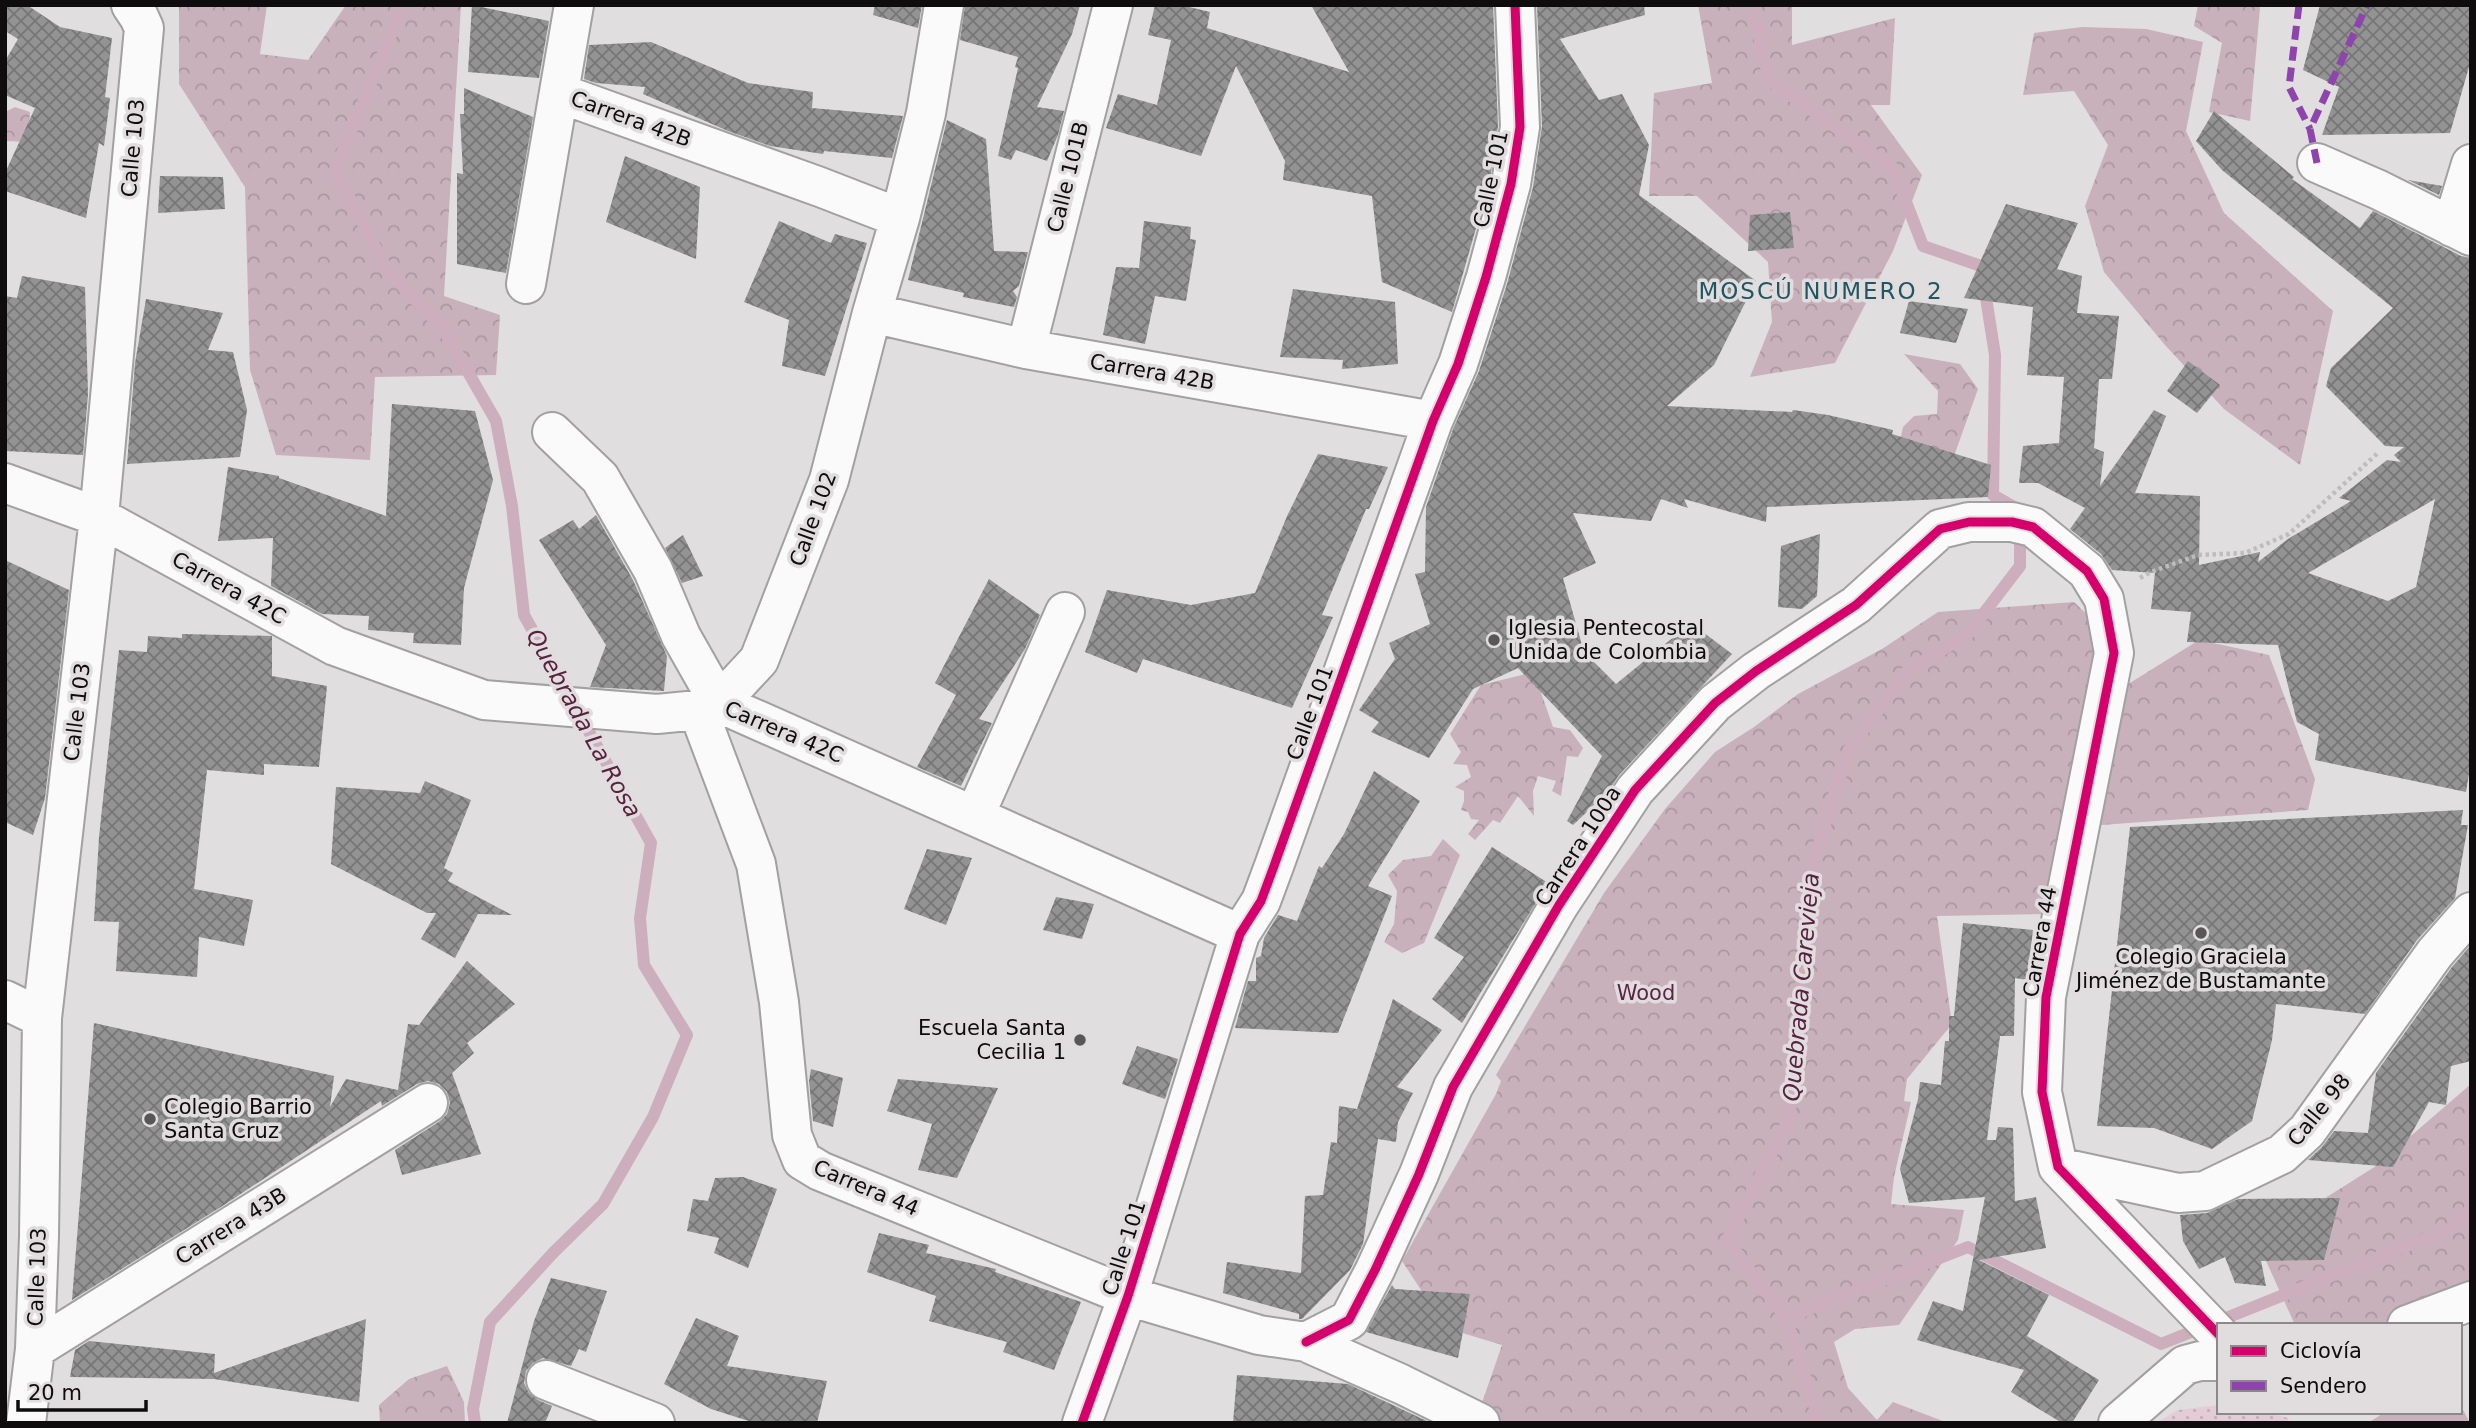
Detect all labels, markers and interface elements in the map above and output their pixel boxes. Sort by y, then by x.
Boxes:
street label: Carrera 42B [568,86,694,152]
street label: Calle 103 [117,98,149,198]
street label: Calle 101B [1043,119,1093,235]
street label: Calle 101 [1469,128,1513,230]
district label: MOSCÚ NUMERO 2 [1698,277,1944,304]
street label: Carrera 42B [1088,349,1216,395]
street label: Calle 102 [785,468,841,570]
street label: Carrera 42C [168,547,290,629]
place label: Iglesia Pentecostal Unida de Colombia [1508,616,1707,664]
water label: Quebrada La Rosa [521,624,647,822]
marker: Iglesia Pentecostal Unida de Colombia [1486,632,1502,648]
street label: Calle 103 [59,661,95,763]
street label: Calle 101 [1282,662,1338,764]
street label: Carrera 42C [721,696,847,768]
street label: Carrera 100a [1530,782,1626,910]
water label: Quebrada Carevieja [1778,872,1824,1102]
street label: Carrera 44 [2018,885,2062,999]
marker: Colegio Graciela Jiménez de Bustamante [2193,925,2209,941]
place label: Colegio Graciela Jiménez de Bustamante [2074,945,2326,993]
park label: Wood [1617,981,1675,1005]
place label: Escuela Santa Cecilia 1 [918,1016,1066,1064]
marker: Escuela Santa Cecilia 1 [1072,1032,1088,1048]
street label: Calle 98 [2283,1069,2355,1151]
place label: Colegio Barrio Santa Cruz [164,1095,312,1143]
marker: Colegio Barrio Santa Cruz [142,1111,158,1127]
street label: Carrera 44 [810,1155,922,1221]
street label: Carrera 43B [171,1182,291,1270]
street label: Calle 101 [1097,1197,1151,1299]
street label: Calle 103 [23,1227,51,1327]
legend [2217,1323,2462,1414]
text: Ciclovía [2280,1339,2362,1363]
scale bar [18,1368,145,1412]
text: Sendero [2280,1374,2367,1398]
text: 20 m [28,1381,82,1405]

